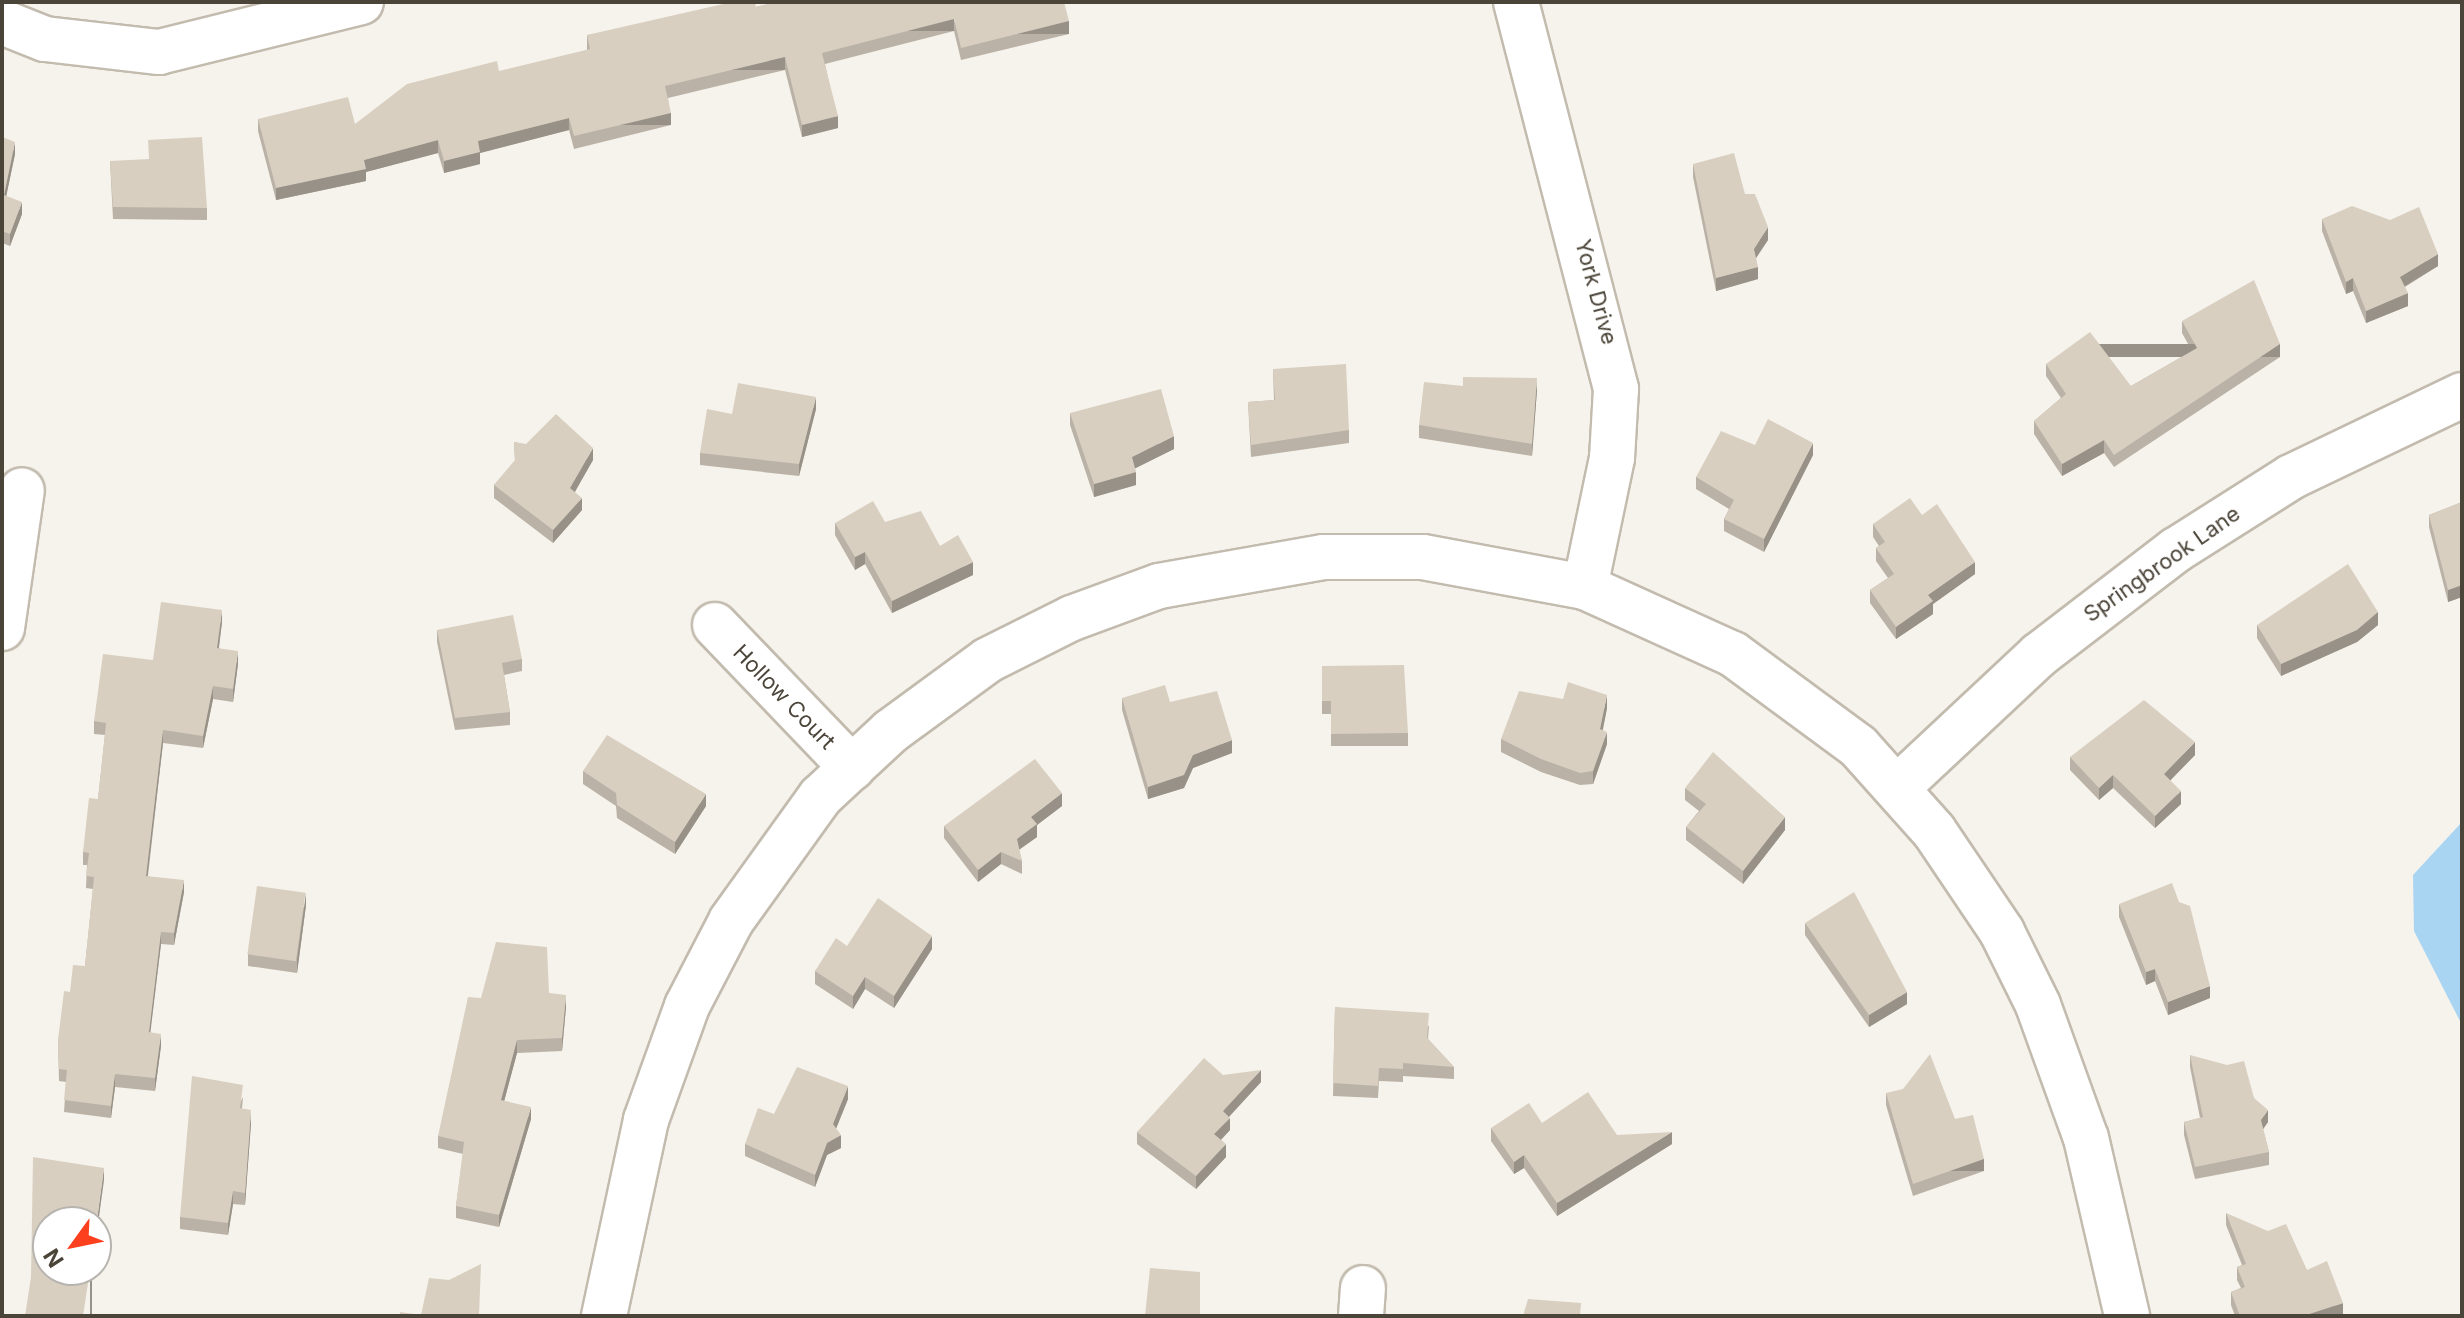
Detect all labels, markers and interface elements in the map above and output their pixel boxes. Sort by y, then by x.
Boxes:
street label: York Drive [1569,236,1623,348]
street label: Springbrook Lane [2079,500,2245,628]
street label: Hollow Court [728,639,840,755]
north arrow [32,1206,112,1286]
text: N [38,1244,69,1272]

